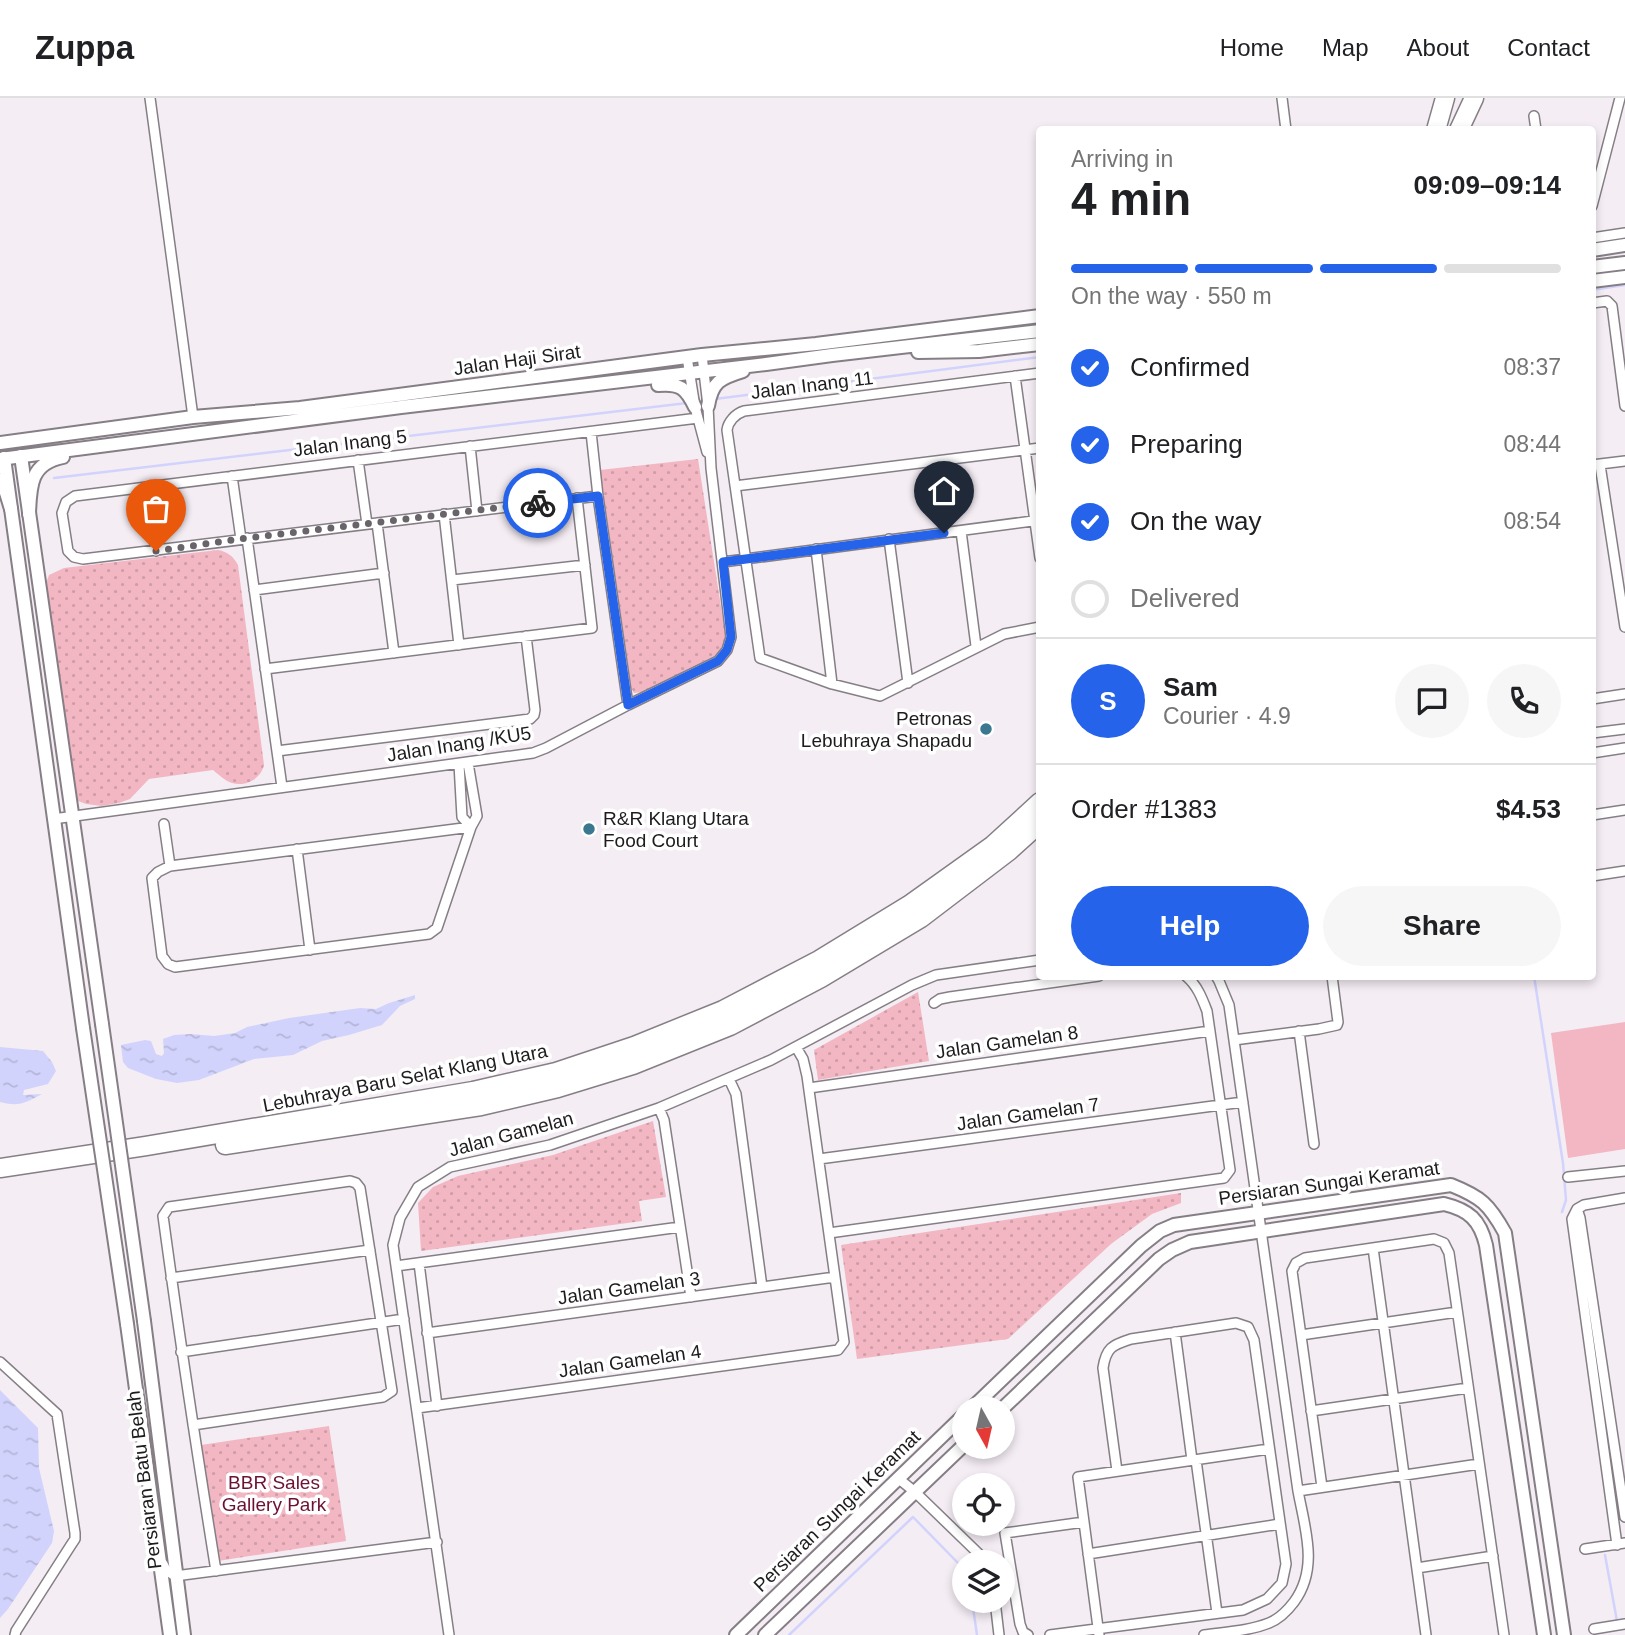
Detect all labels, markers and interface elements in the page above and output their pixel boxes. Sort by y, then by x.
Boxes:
text: Zuppa [35,29,134,66]
text: Home [1220,34,1284,61]
text: Map [1322,34,1369,61]
text: About [1407,34,1469,61]
text: Contact [1507,34,1590,61]
text: Arriving in [1071,146,1173,172]
text: 09:09–09:14 [1414,170,1561,200]
text: 4 min [1071,173,1191,225]
text: On the way · 550 m [1071,283,1272,309]
street label: Jalan Haji Sirat [452,341,582,379]
icon: check [1071,349,1109,387]
text: Confirmed [1130,352,1250,382]
text: 08:37 [1503,354,1561,380]
street label: Jalan Inang 11 [750,367,874,403]
street label: Jalan Inang 5 [292,426,408,460]
icon: check [1071,426,1109,464]
text: Preparing [1130,429,1243,459]
text: 08:44 [1503,431,1561,457]
pin [914,461,974,533]
courier [503,468,573,538]
icon: home [925,472,963,510]
pin [126,479,186,551]
icon: bike [519,484,557,522]
icon: bag [137,490,175,528]
icon: check [1071,503,1109,541]
text: On the way [1130,506,1262,536]
text: 08:54 [1503,508,1561,534]
text: Delivered [1130,583,1240,613]
button: chat [1395,664,1469,738]
button: phone [1487,664,1561,738]
text: Sam [1163,672,1218,702]
text: S [1099,686,1117,716]
text: Courier · 4.9 [1163,703,1291,729]
place label: Petronas Lebuhraya Shapadu [801,708,972,751]
marker: Petronas Lebuhraya Shapadu [978,721,994,737]
street label: Jalan Inang /KU5 [385,722,533,766]
text: Order #1383 [1071,794,1217,824]
text: $4.53 [1496,794,1561,824]
place label: R&R Klang Utara Food Court [603,808,749,851]
marker: R&R Klang Utara Food Court [581,821,597,837]
button: Help [1071,886,1309,966]
button: Share [1323,886,1561,966]
street label: Jalan Gamelan 8 [934,1022,1080,1062]
street label: Lebuhraya Baru Selat Klang Utara [261,1040,549,1116]
street label: Jalan Gamelan 7 [955,1094,1101,1134]
street label: Jalan Gamelan [447,1107,575,1161]
street label: Persiaran Sungai Keramat [1217,1157,1442,1209]
street label: Jalan Gamelan 3 [556,1268,702,1308]
street label: Jalan Gamelan 4 [557,1341,703,1381]
street label: Persiaran Batu Belah [123,1390,165,1570]
north arrow [952,1396,1015,1460]
map controls [952,1396,1015,1613]
street label: Persiaran Sungai Keramat [750,1426,925,1596]
park label: BBR Sales Gallery Park [222,1472,327,1515]
button: locate [952,1473,1015,1536]
button: layers [952,1550,1015,1613]

